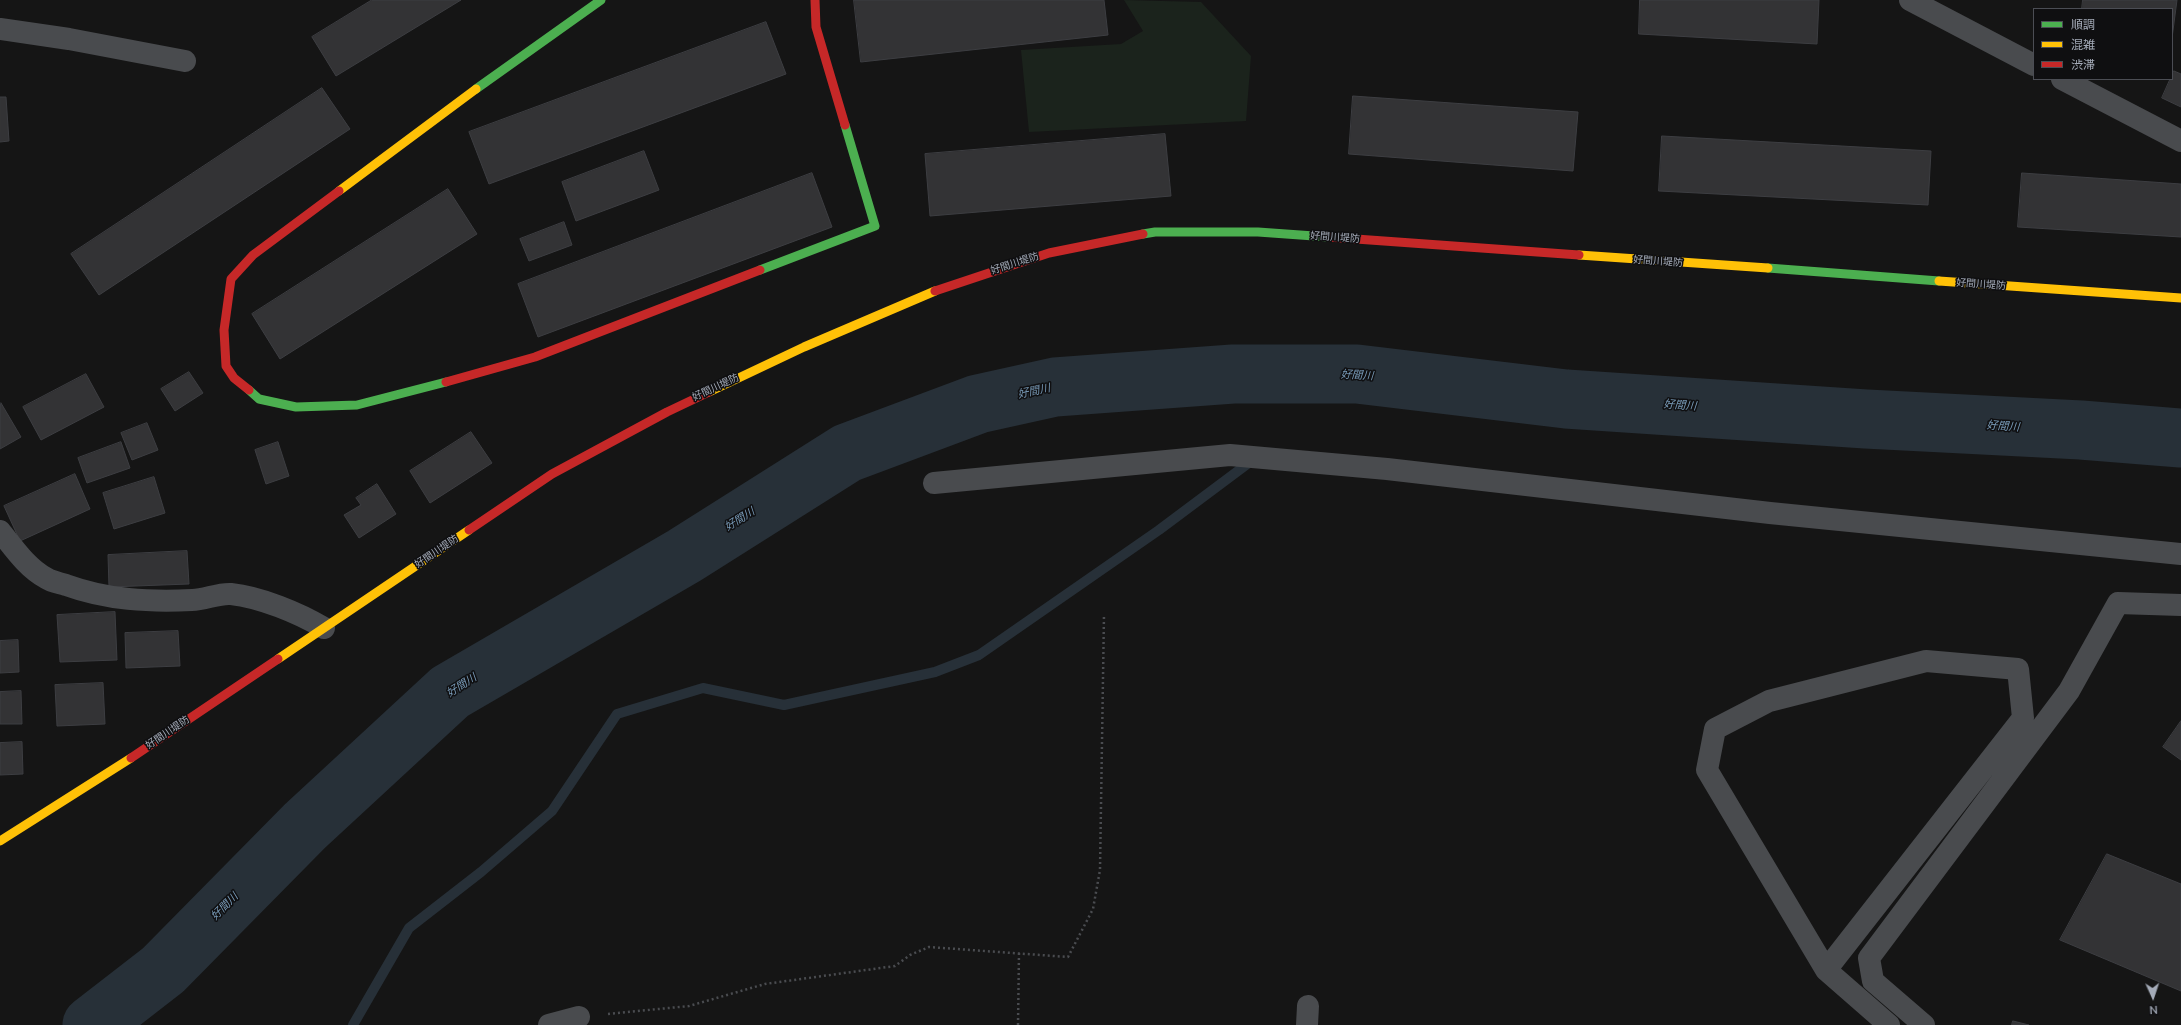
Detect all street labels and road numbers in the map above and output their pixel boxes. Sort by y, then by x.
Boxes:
street label: 好間川堤防 [1310,230,1360,246]
street label: 好間川堤防 [989,251,1041,277]
street label: 好間川堤防 [1633,254,1683,270]
street label: 好間川堤防 [1956,277,2006,293]
street label: 好間川堤防 [691,372,741,404]
street label: 好間川堤防 [413,533,461,571]
street label: 好間川堤防 [144,714,192,752]

